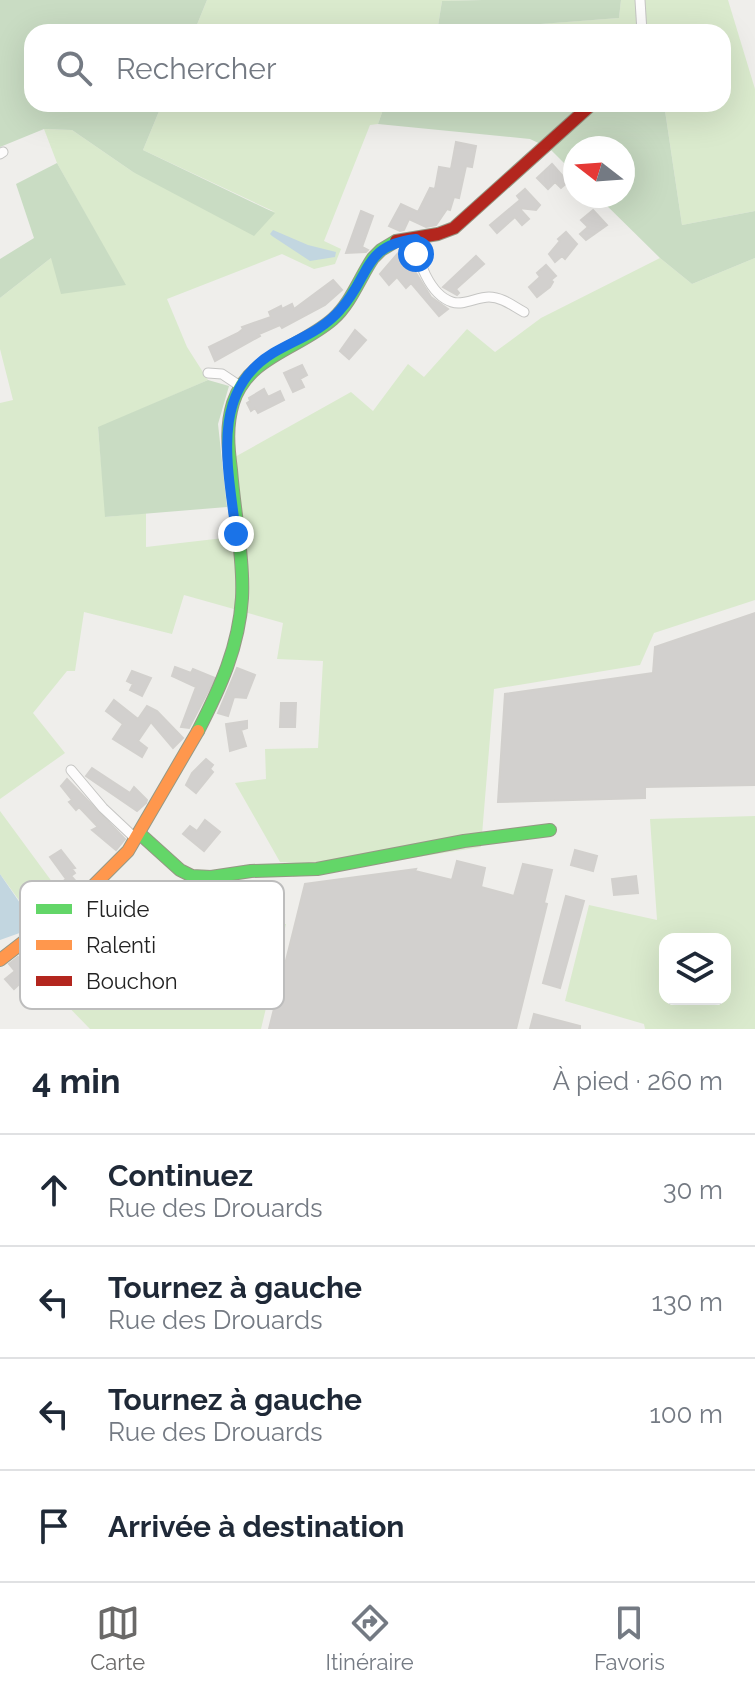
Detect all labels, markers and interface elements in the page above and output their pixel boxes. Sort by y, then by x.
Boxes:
search box [24,24,731,112]
icon: search [52,46,96,90]
text: Rechercher [116,51,276,86]
north arrow [563,136,635,208]
route start [398,236,434,272]
route end [218,516,254,552]
legend [20,881,284,1009]
text: Fluide [86,896,149,922]
text: Ralenti [86,932,156,958]
map controls [659,933,731,1005]
button: layers [659,933,731,1005]
text: Bouchon [86,968,178,994]
text: 4 min [32,1061,120,1101]
text: À pied · 260 m [553,1066,723,1096]
text: Continuez [108,1158,253,1193]
icon: ahead [32,1168,76,1212]
text: 30 m [663,1175,723,1205]
text: Rue des Drouards [108,1193,323,1223]
text: Tournez à gauche [108,1270,362,1305]
icon: left [32,1280,76,1324]
text: 130 m [652,1287,723,1317]
text: Rue des Drouards [108,1305,323,1335]
text: Tournez à gauche [108,1382,362,1417]
icon: left [32,1392,76,1436]
text: 100 m [650,1399,723,1429]
text: Rue des Drouards [108,1417,323,1447]
icon: arrive [32,1504,76,1548]
text: Arrivée à destination [108,1509,404,1544]
tab: Carte [90,1601,145,1675]
tab: Itinéraire [326,1601,414,1675]
tab: Favoris [594,1601,665,1675]

